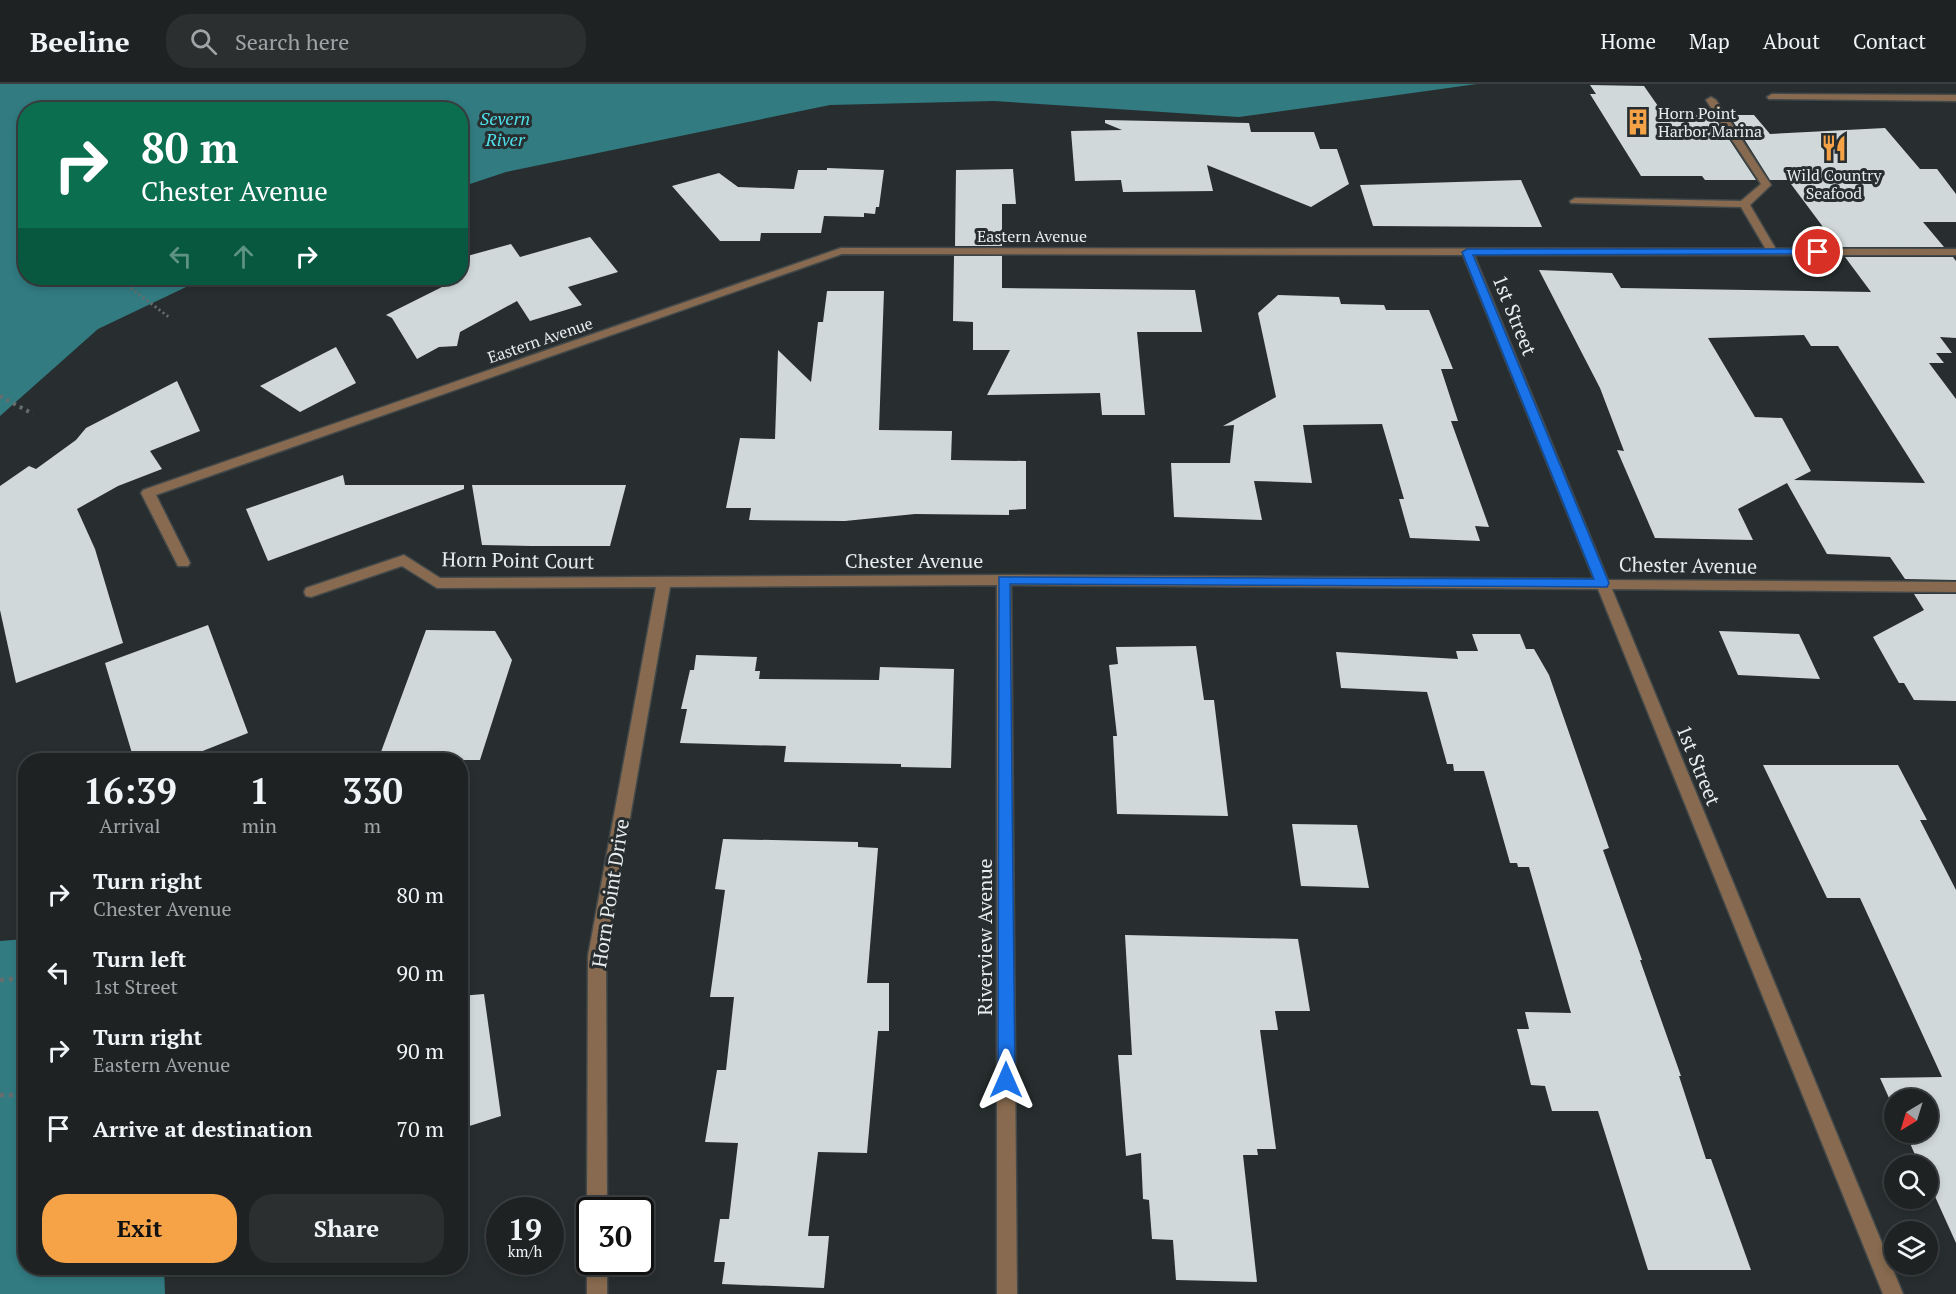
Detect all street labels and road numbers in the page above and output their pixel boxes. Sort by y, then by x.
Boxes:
street label: Eastern Avenue [977,225,1087,247]
street label: 1st Street [1487,271,1544,360]
street label: Eastern Avenue [484,312,596,368]
street label: Horn Point Court [441,545,595,575]
street label: Chester Avenue [845,547,983,574]
street label: Chester Avenue [1619,550,1757,580]
street label: 1st Street [1671,721,1728,810]
street label: Horn Point Drive [585,817,635,969]
street label: Riverview Avenue [971,858,998,1016]

